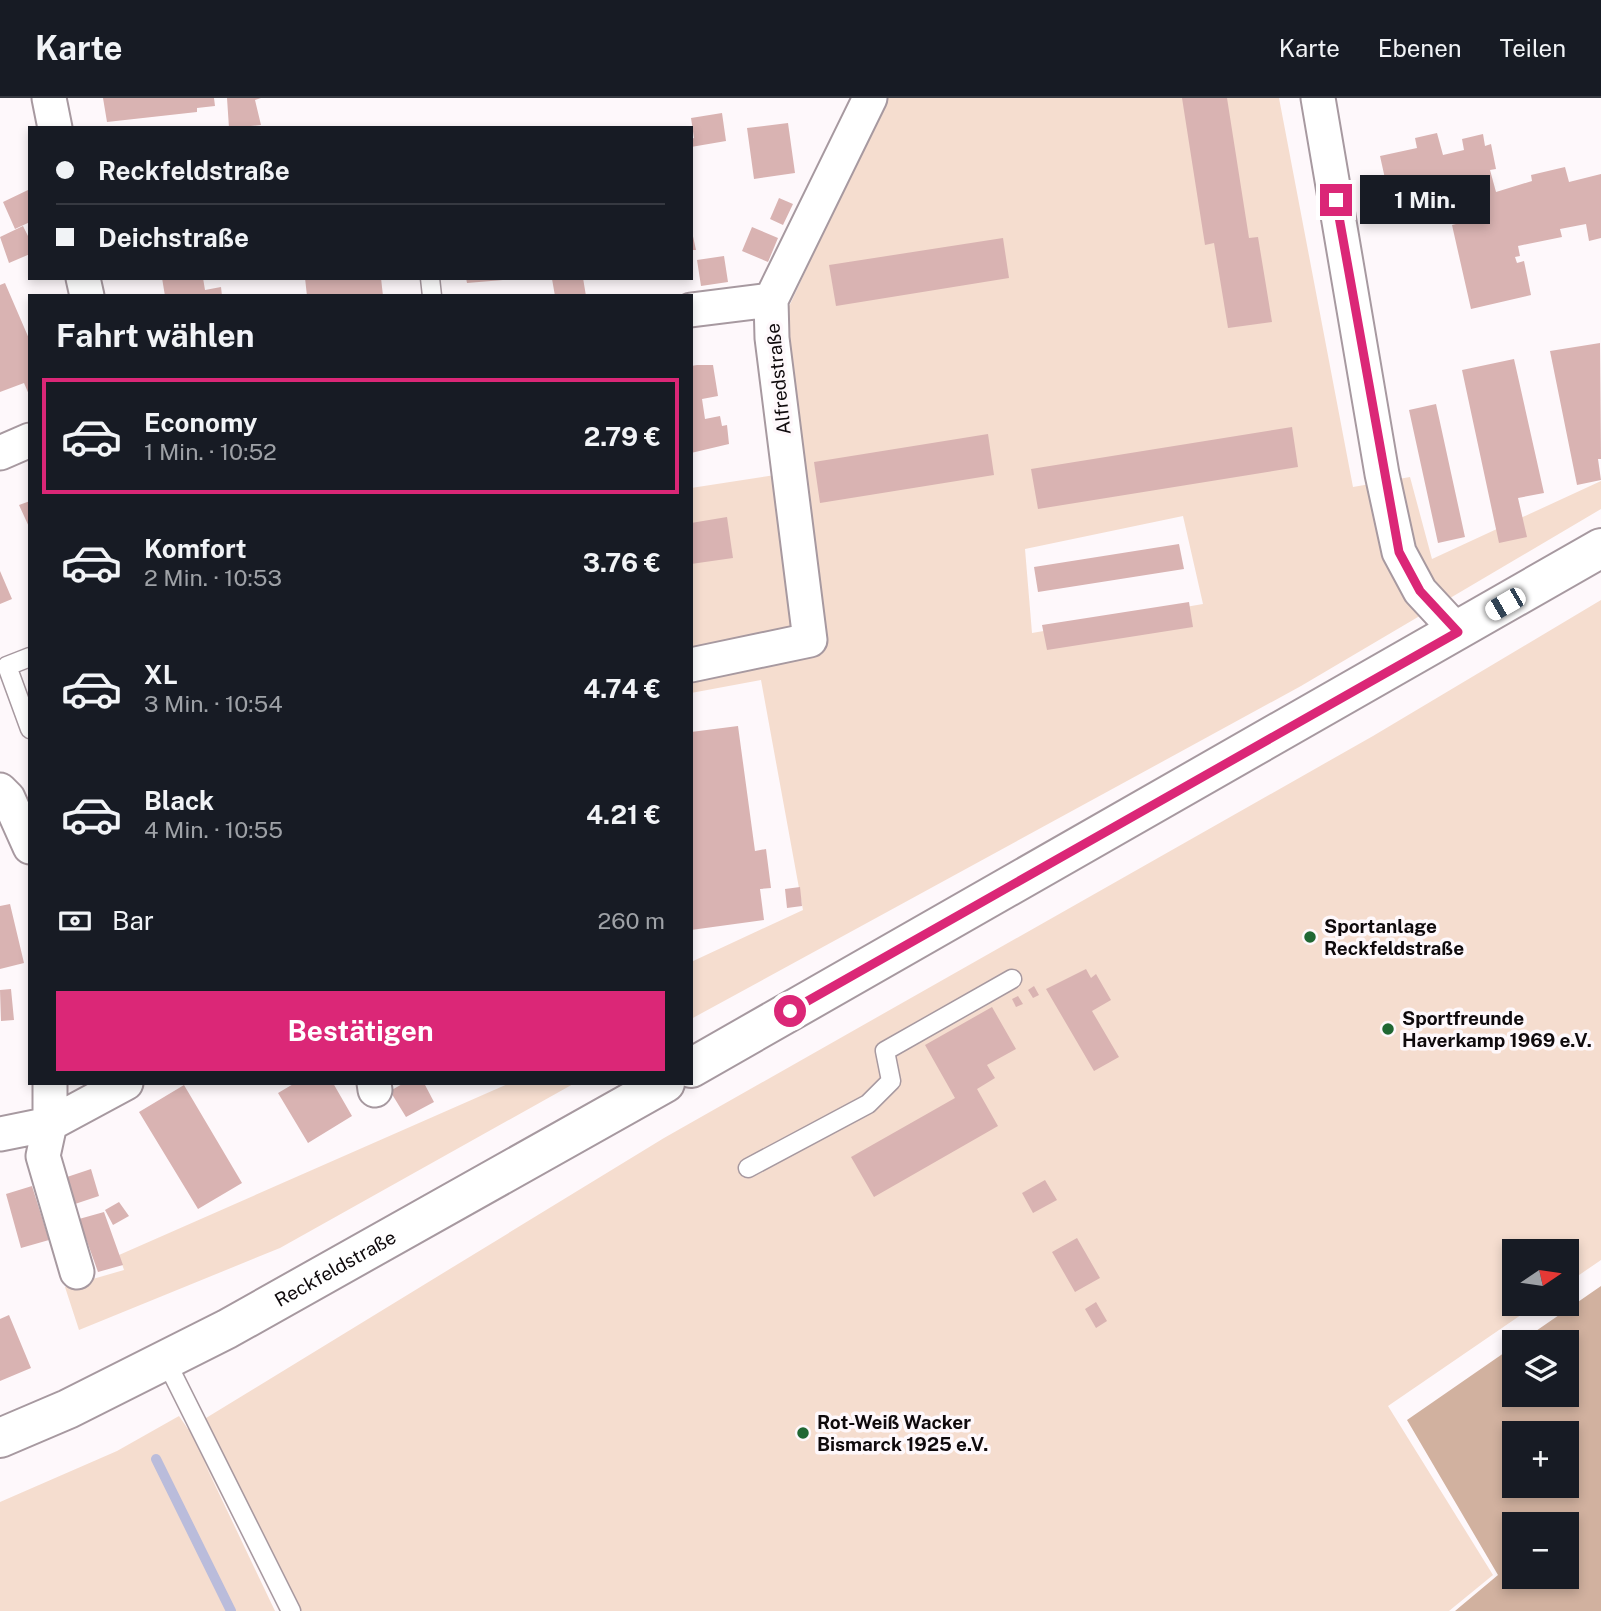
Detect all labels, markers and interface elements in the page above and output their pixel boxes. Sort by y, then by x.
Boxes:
text: Karte [35,29,123,67]
text: Karte [1279,34,1340,62]
text: Ebenen [1378,34,1462,62]
text: Teilen [1500,34,1566,62]
text: Reckfeldstraße [98,155,290,186]
callout: 1 Min. [1360,176,1490,224]
route end [1320,184,1352,216]
text: 1 Min. [1394,186,1456,213]
text: Deichstraße [98,222,249,253]
text: Fahrt wählen [56,317,255,354]
street label: Alfredstraße [761,322,795,436]
icon: car [60,405,123,468]
text: Economy [144,407,257,438]
text: 2.79 € [584,421,661,452]
text: 1 Min. · 10:52 [144,438,277,465]
icon: car [60,531,123,594]
text: Komfort [144,533,246,564]
text: 3.76 € [583,547,661,578]
text: 2 Min. · 10:53 [144,564,282,591]
car [1482,584,1529,624]
icon: car [60,657,123,720]
text: XL [144,659,178,690]
text: 4.74 € [583,673,661,704]
text: 3 Min. · 10:54 [144,690,283,717]
icon: car [60,783,123,846]
text: Black [144,785,214,816]
text: 4.21 € [586,799,661,830]
text: 4 Min. · 10:55 [144,816,283,843]
icon: cash [56,902,94,940]
text: Bar [112,905,154,936]
text: 260 m [598,907,665,934]
place label: Sportanlage Reckfeldstraße [1324,915,1464,959]
marker: Sportanlage Reckfeldstraße [1302,929,1318,945]
button: Bestätigen [56,991,665,1071]
route start [774,995,806,1027]
place label: Sportfreunde Haverkamp 1969 e.V. [1402,1007,1592,1051]
marker: Sportfreunde Haverkamp 1969 e.V. [1380,1021,1396,1037]
street label: Reckfeldstraße [271,1225,400,1311]
north arrow [1502,1239,1578,1316]
map controls [1502,1239,1579,1589]
button: layers [1502,1330,1579,1407]
place label: Rot-Weiß Wacker Bismarck 1925 e.V. [817,1411,988,1455]
button: + [1502,1421,1579,1498]
marker: Rot-Weiß Wacker Bismarck 1925 e.V. [795,1425,811,1441]
button: − [1502,1512,1579,1589]

